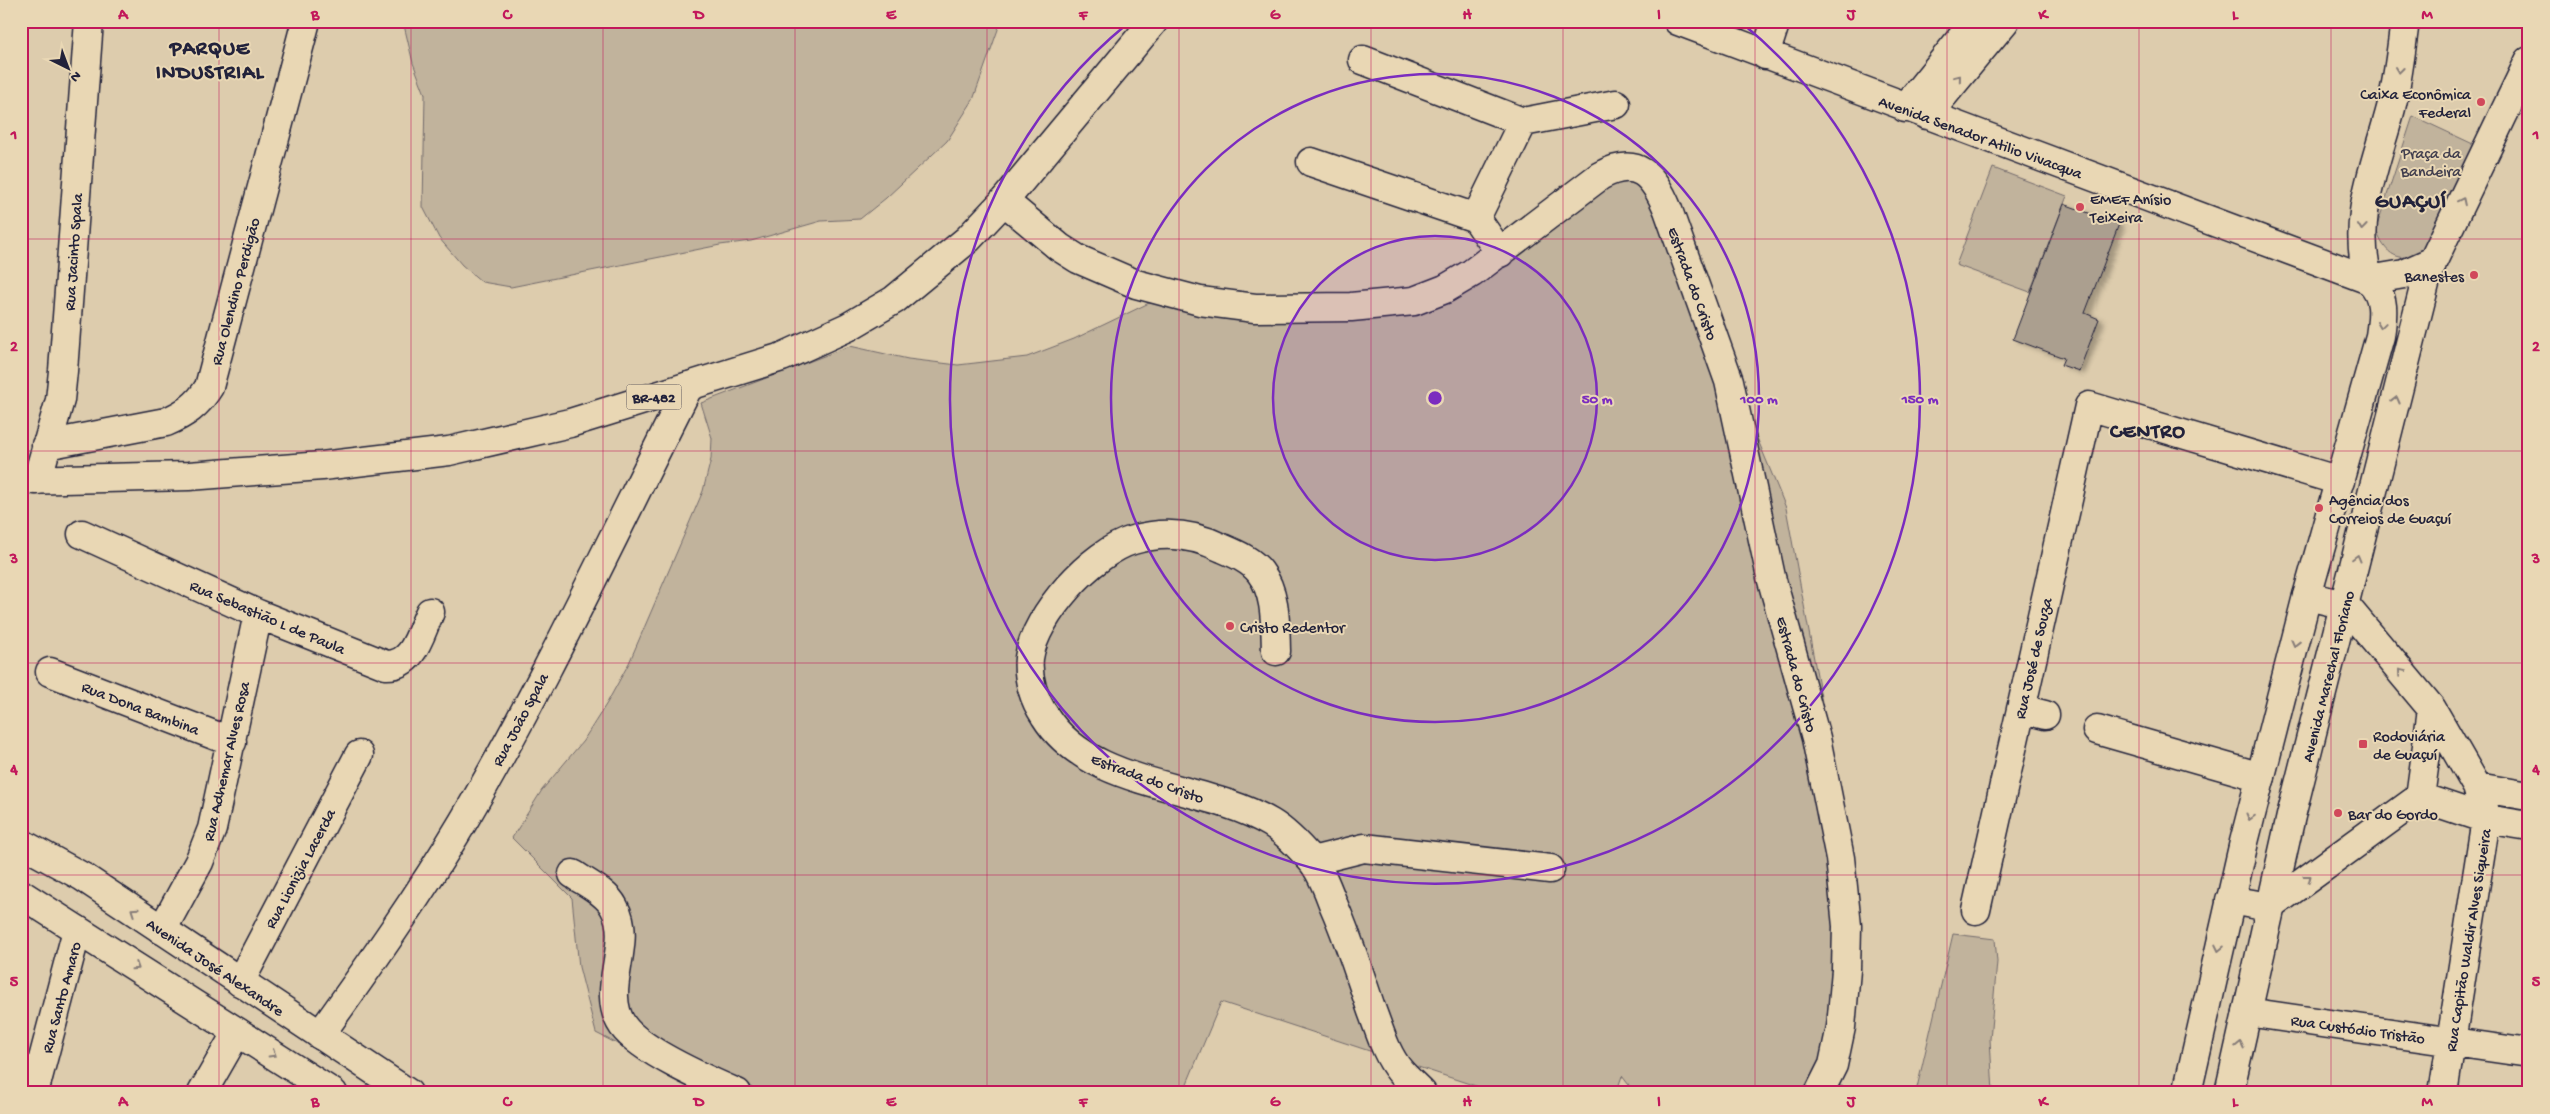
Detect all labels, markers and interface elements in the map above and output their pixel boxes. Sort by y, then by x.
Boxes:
text: A [117,7,129,26]
text: B [310,7,320,26]
text: C [502,7,513,26]
text: D [692,7,705,26]
text: E [886,7,897,26]
text: F [1078,7,1089,26]
text: G [1270,7,1281,26]
text: H [1462,7,1472,26]
text: I [1657,7,1661,26]
text: J [1846,7,1857,26]
text: K [2038,7,2050,26]
text: L [2232,7,2239,26]
text: M [2421,7,2433,26]
district label: PARQUE INDUSTRIAL [156,38,265,87]
north arrow [42,42,92,92]
text: N [66,66,84,85]
one-way arrow [2394,66,2405,74]
one-way arrow [1953,74,1962,83]
place label: Caixa Econômica Federal [2360,87,2472,124]
street label: Avenida Senador Atilio Vivacqua [1875,94,2085,185]
marker: Caixa Econômica Federal [2475,96,2487,108]
text: 1 [10,127,17,146]
text: 1 [2532,127,2539,146]
park label: Praça da Bandeira [2400,146,2462,183]
district label: GUAÇUÍ [2375,190,2447,216]
street label: Rua Jacinto Spala [62,192,89,312]
place label: EMEF Anísio Teixeira [2089,192,2171,229]
one-way arrow [2455,197,2466,206]
marker: EMEF Anísio Teixeira [2074,201,2086,213]
street label: Rua Olendino Perdigão [209,216,266,368]
one-way arrow [2357,224,2368,232]
street label: Estrada do Cristo [1661,225,1720,343]
place label: Banestes [2404,269,2465,288]
marker: Banestes [2468,269,2480,281]
one-way arrow [2377,320,2387,329]
text: 2 [10,339,18,358]
text: 2 [2532,339,2540,358]
road number: BR-482 [626,384,682,410]
centre of rings [1426,389,1444,407]
text: 50 m [1582,391,1613,409]
text: 100 m [1739,391,1778,409]
text: 150 m [1901,391,1939,409]
one-way arrow [2390,396,2401,405]
district label: CENTRO [2109,421,2186,446]
place label: Agência dos Correios de Guaçuí [2329,493,2452,530]
marker: Agência dos Correios de Guaçuí [2313,502,2325,514]
text: 3 [9,551,18,570]
text: 3 [2531,551,2540,570]
one-way arrow [2352,554,2362,562]
street label: Rua Sebastião L de Paula [186,578,348,661]
street label: Avenida Marechal Floriano [2300,589,2361,765]
street label: Rua José de Souza [2012,595,2059,721]
street label: Estrada do Cristo [1770,615,1819,735]
marker: Cristo Redentor [1224,620,1236,632]
place label: Cristo Redentor [1240,620,1346,639]
one-way arrow [2290,638,2301,647]
one-way arrow [2398,669,2407,678]
street label: Rua João Spala [490,670,555,771]
street label: Rua Dona Bambina [78,679,202,742]
street label: Rua Adhemar Alves Rosa [201,679,256,844]
place label: Rodoviária de Guaçuí [2373,729,2446,766]
marker: Rodoviária de Guaçuí [2357,738,2369,750]
street label: Estrada do Cristo [1088,751,1206,810]
text: 4 [9,762,18,781]
text: 4 [2531,762,2540,781]
street label: Rua Lionizia Lacerda [263,806,342,933]
marker: Bar do Gordo [2332,807,2344,819]
place label: Bar do Gordo [2347,807,2438,826]
one-way arrow [2246,813,2256,821]
street label: Rua Capitão Waldir Alves Siqueira [2443,827,2498,1053]
one-way arrow [2302,875,2312,884]
one-way arrow [131,908,140,917]
street label: Avenida José Alexandre [142,916,287,1022]
street label: Rua Santo Amaro [39,940,87,1056]
one-way arrow [2214,943,2225,952]
one-way arrow [130,961,139,971]
text: 5 [10,974,19,993]
text: 5 [2532,974,2541,993]
street label: Rua Custódio Tristão [2289,1013,2426,1050]
one-way arrow [2234,1041,2244,1050]
one-way arrow [268,1048,277,1058]
text: A [117,1094,129,1113]
text: B [310,1094,320,1113]
text: C [502,1094,513,1113]
text: D [692,1094,705,1113]
text: E [886,1094,897,1113]
text: F [1078,1094,1089,1113]
text: G [1270,1094,1281,1113]
text: H [1462,1094,1472,1113]
text: I [1657,1094,1661,1113]
text: J [1846,1094,1857,1113]
text: K [2038,1094,2050,1113]
text: L [2232,1094,2239,1113]
text: M [2421,1094,2433,1113]

